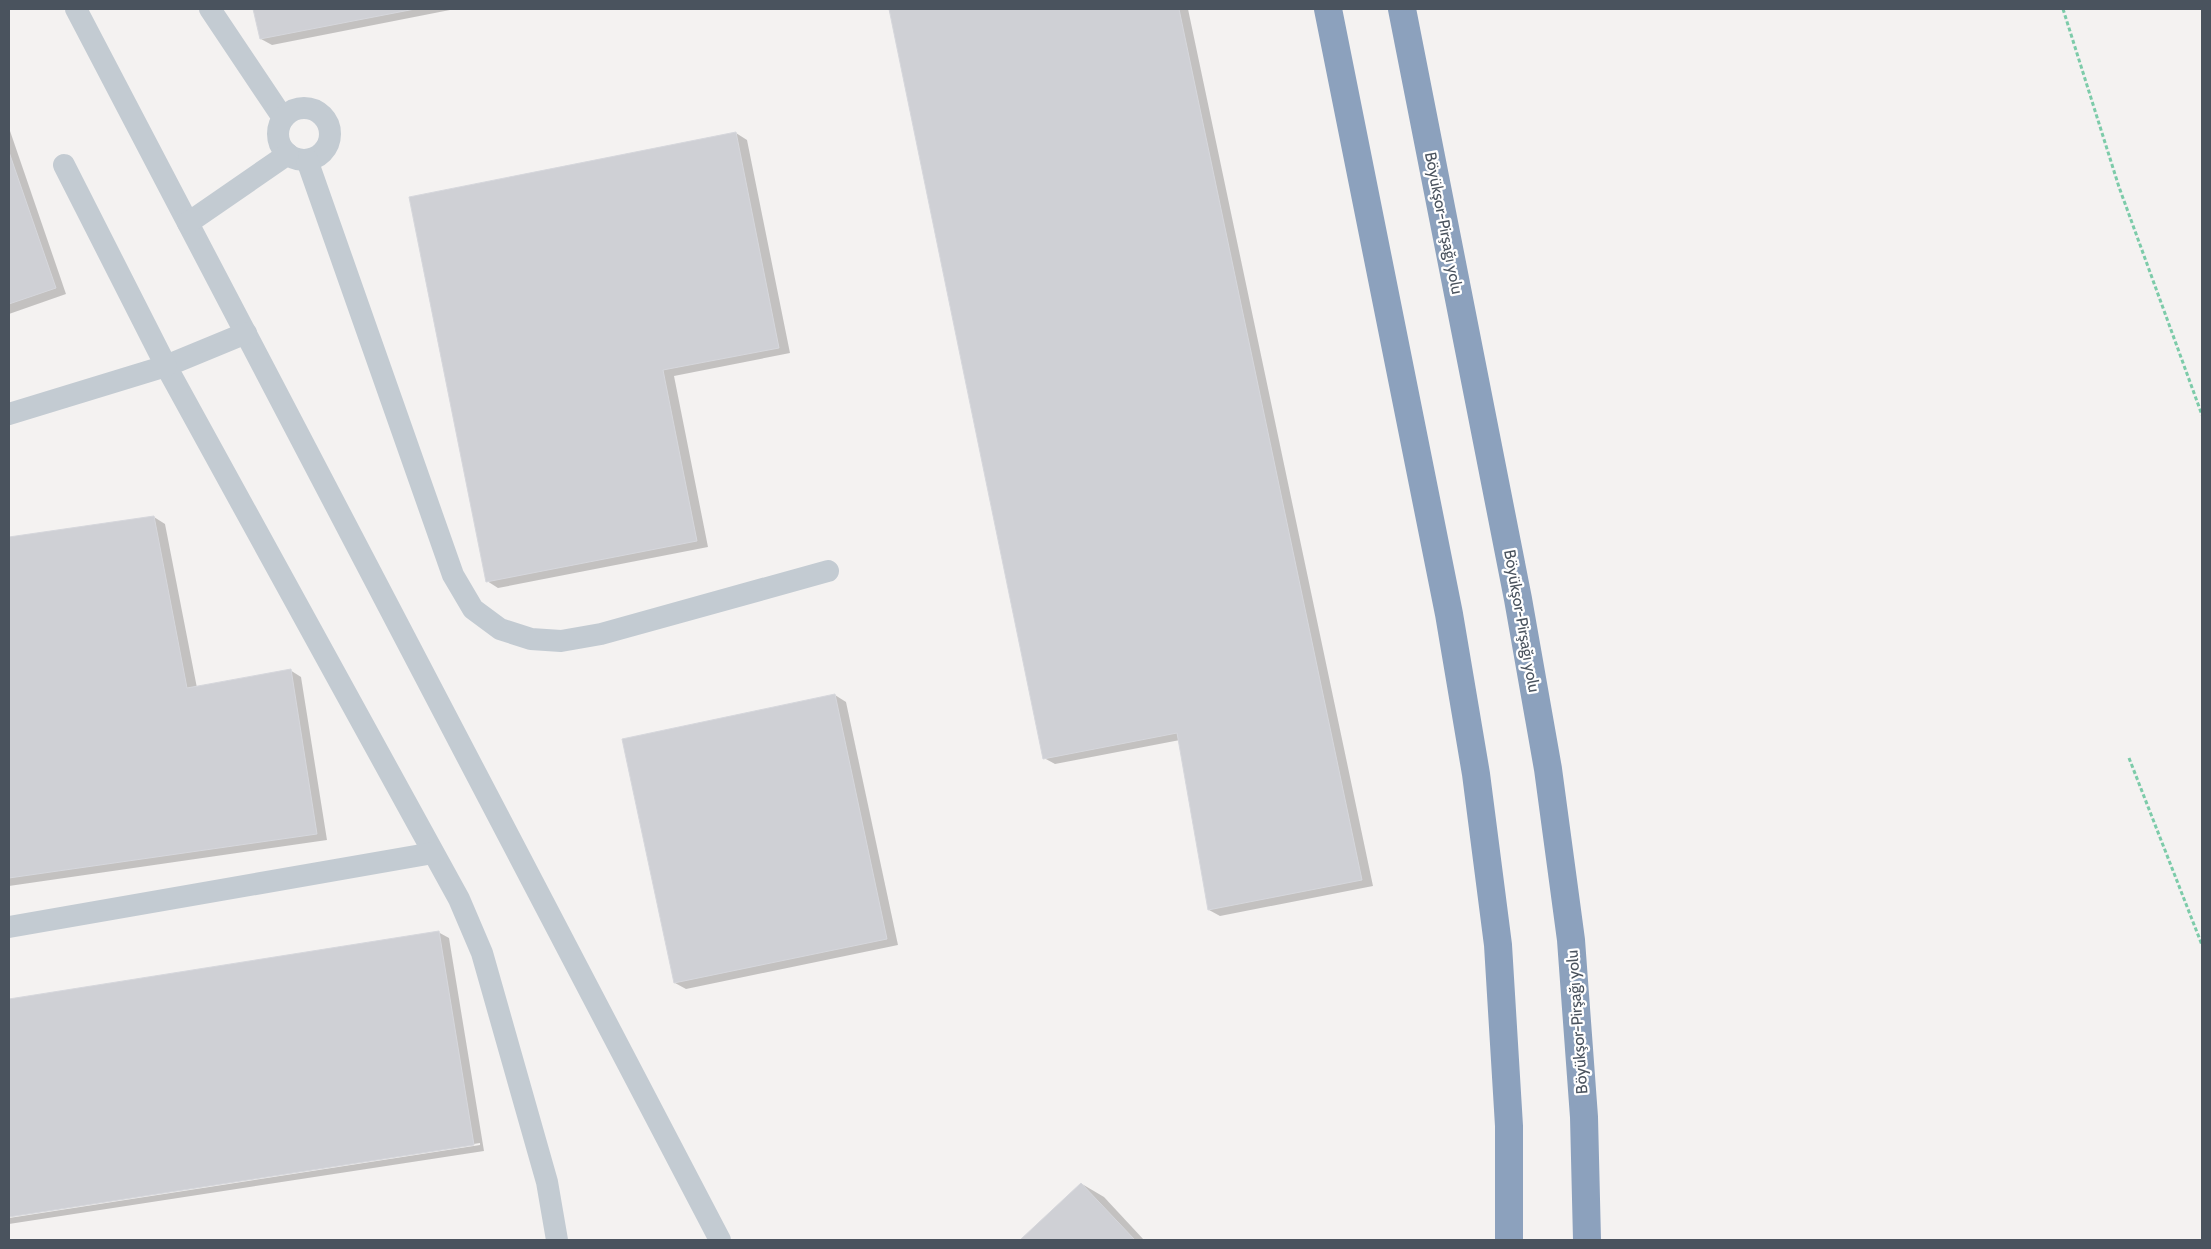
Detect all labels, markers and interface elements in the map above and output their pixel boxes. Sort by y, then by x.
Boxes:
street label: Böyükşor-Pirşağı yolu [1421,150,1467,296]
street label: Böyükşor-Pirşağı yolu [1500,548,1544,694]
street label: Böyükşor-Pirşağı yolu [1562,949,1592,1095]

